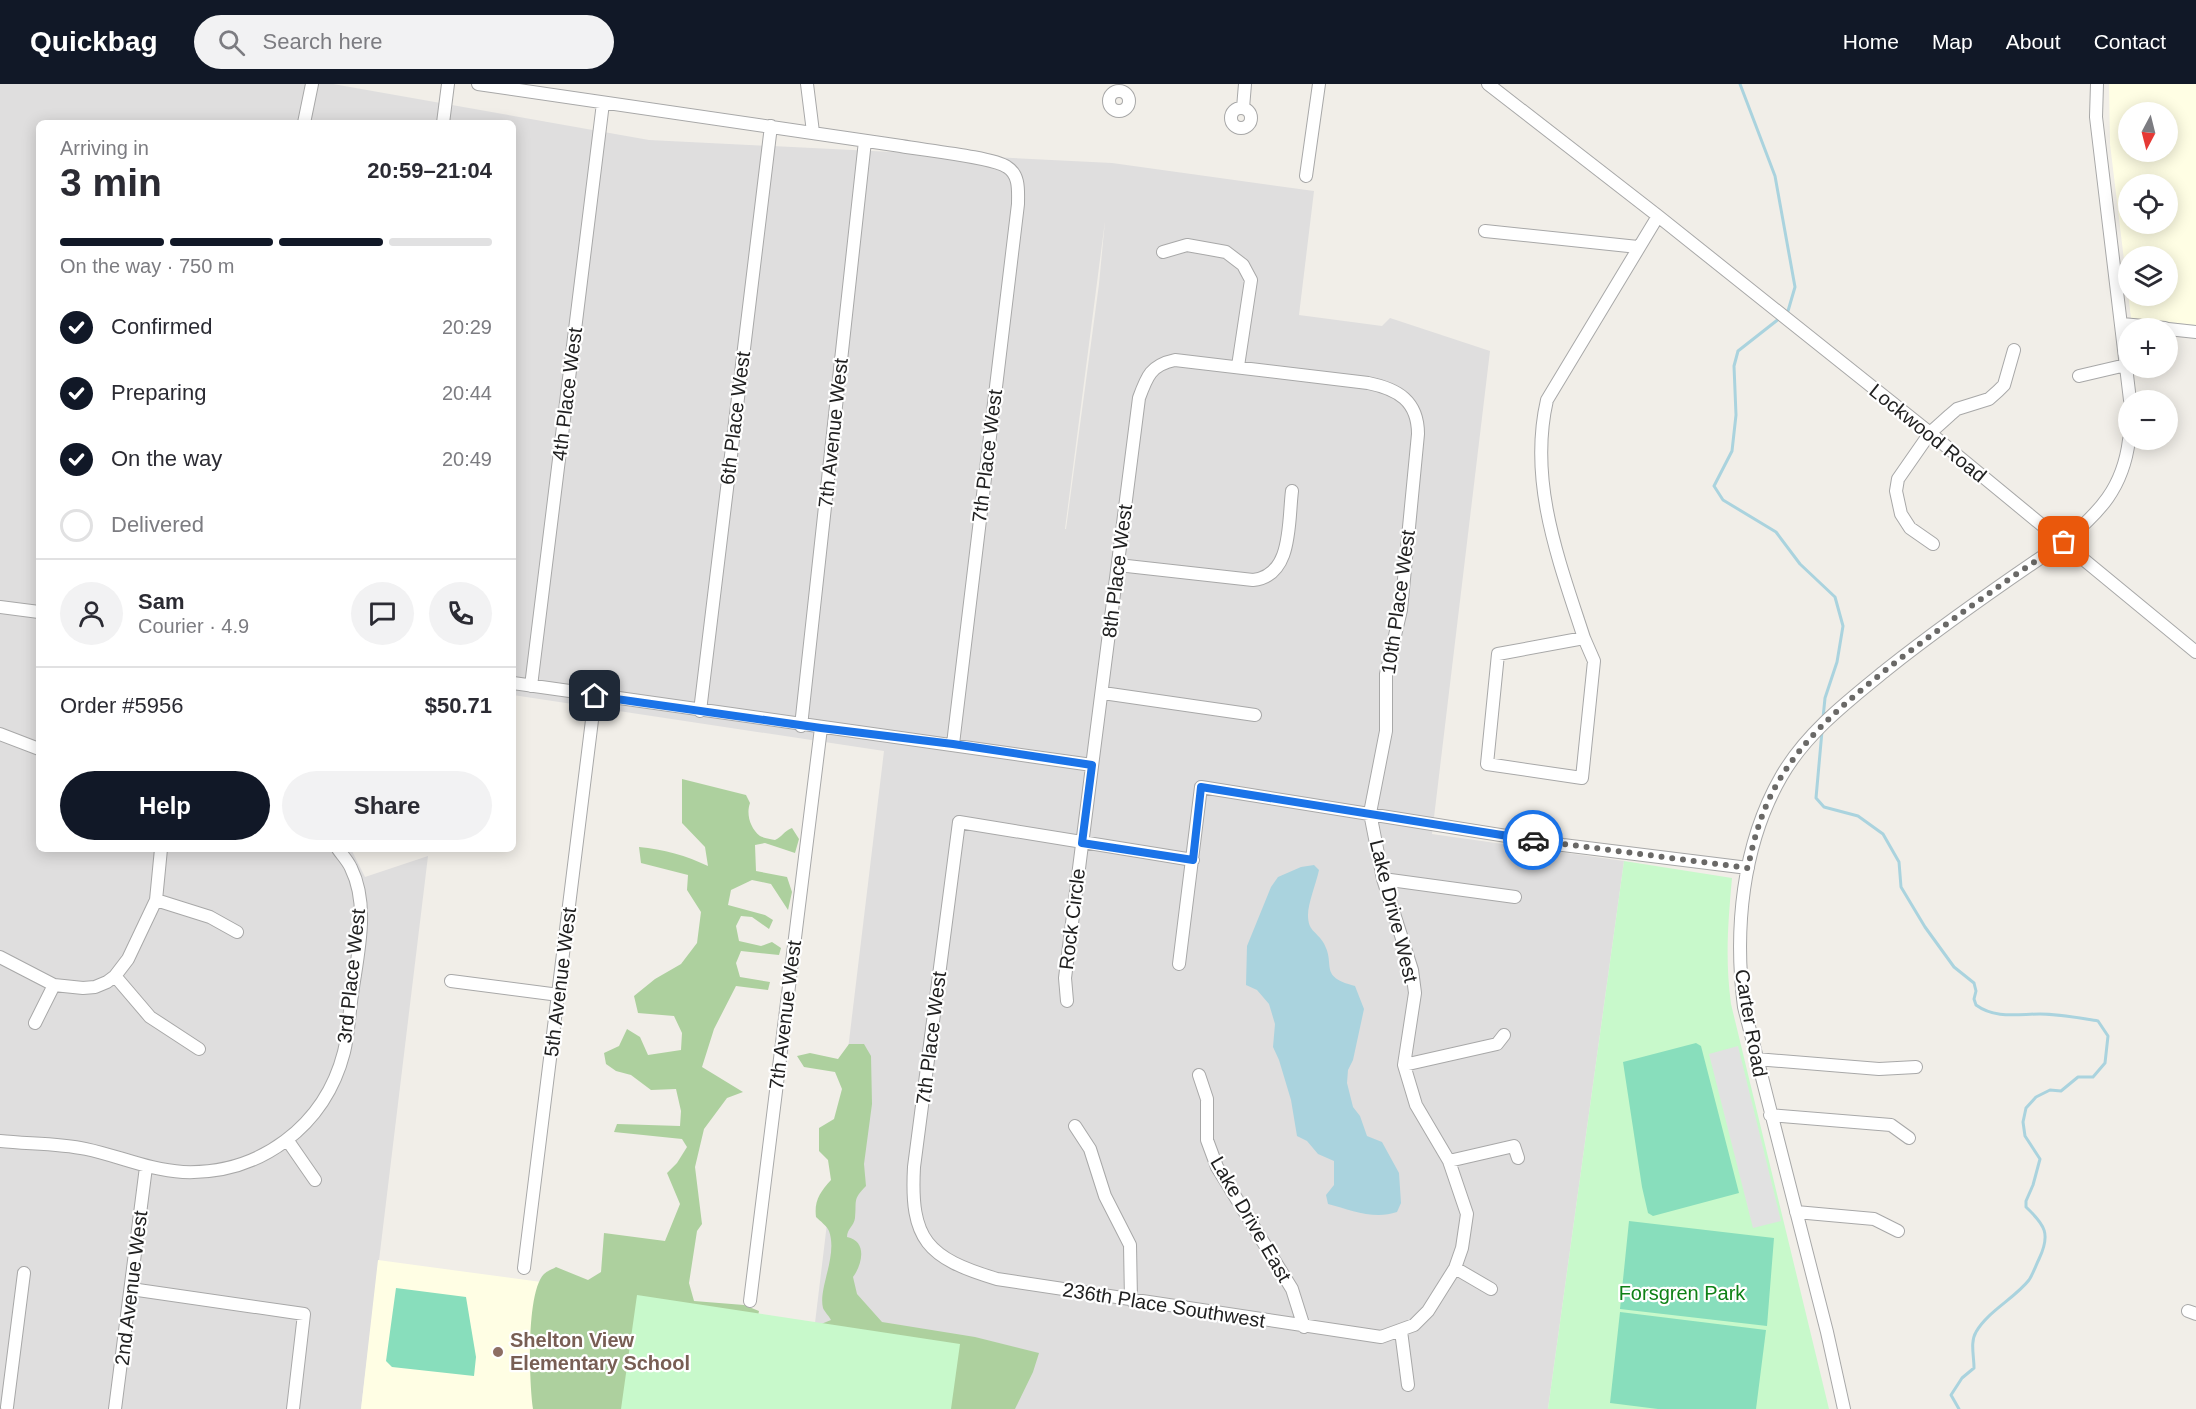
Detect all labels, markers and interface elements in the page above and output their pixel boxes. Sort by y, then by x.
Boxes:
search box [194,15,614,69]
text: Quickbag [30,26,158,57]
icon: search [215,26,248,59]
text: Search here [263,29,382,54]
text: Home [1843,30,1899,53]
text: Map [1932,30,1973,53]
text: About [2006,30,2061,53]
text: Contact [2094,30,2166,53]
north arrow [2118,102,2178,162]
map controls [2118,102,2178,450]
text: Arriving in [60,137,149,159]
text: 20:59–21:04 [367,158,492,183]
text: 3 min [60,161,162,204]
button: locate [2118,174,2178,234]
button: layers [2118,246,2178,306]
text: On the way · 750 m [60,255,235,277]
icon: check [60,311,93,344]
text: Confirmed [111,314,212,339]
text: 20:29 [442,316,492,338]
button: + [2118,318,2178,378]
street label: 4th Place West [548,326,586,462]
street label: 6th Place West [716,350,754,486]
street label: 7th Avenue West [814,357,852,509]
icon: check [60,377,93,410]
street label: Lockwood Road [1865,379,1991,487]
text: Preparing [111,380,206,405]
text: 20:44 [442,382,492,404]
street label: 7th Place West [968,388,1006,524]
button: − [2118,390,2178,450]
icon: check [60,443,93,476]
text: On the way [111,446,222,471]
text: 20:49 [442,448,492,470]
street label: 8th Place West [1098,503,1136,639]
text: Delivered [111,512,204,537]
pin [2038,516,2089,567]
icon: bag [2047,525,2080,558]
street label: 10th Place West [1377,528,1419,675]
button: person [60,582,123,645]
button: chat [351,582,414,645]
button: phone [429,582,492,645]
text: Sam [138,589,184,614]
text: Courier · 4.9 [138,615,249,637]
pin [569,670,620,721]
icon: home [578,679,611,712]
text: Order #5956 [60,693,184,718]
text: $50.71 [425,693,492,718]
button: Help [60,771,270,840]
button: Share [282,771,492,840]
courier [1503,810,1563,870]
icon: car [1517,824,1550,857]
street label: Lake Drive West [1366,837,1422,985]
street label: Rock Circle [1055,867,1089,971]
street label: 5th Avenue West [540,906,580,1058]
street label: 3rd Place West [333,907,369,1044]
street label: 7th Avenue West [765,939,805,1091]
street label: Carter Road [1731,967,1771,1079]
street label: 7th Place West [912,970,950,1106]
street label: Lake Drive East [1206,1152,1296,1286]
street label: 2nd Avenue West [111,1209,151,1367]
street label: 236th Place Southwest [1061,1278,1267,1332]
park label: Forsgren Park [1619,1282,1746,1304]
place label: Shelton View Elementary School [510,1329,690,1374]
marker: Shelton View Elementary School [491,1345,505,1359]

